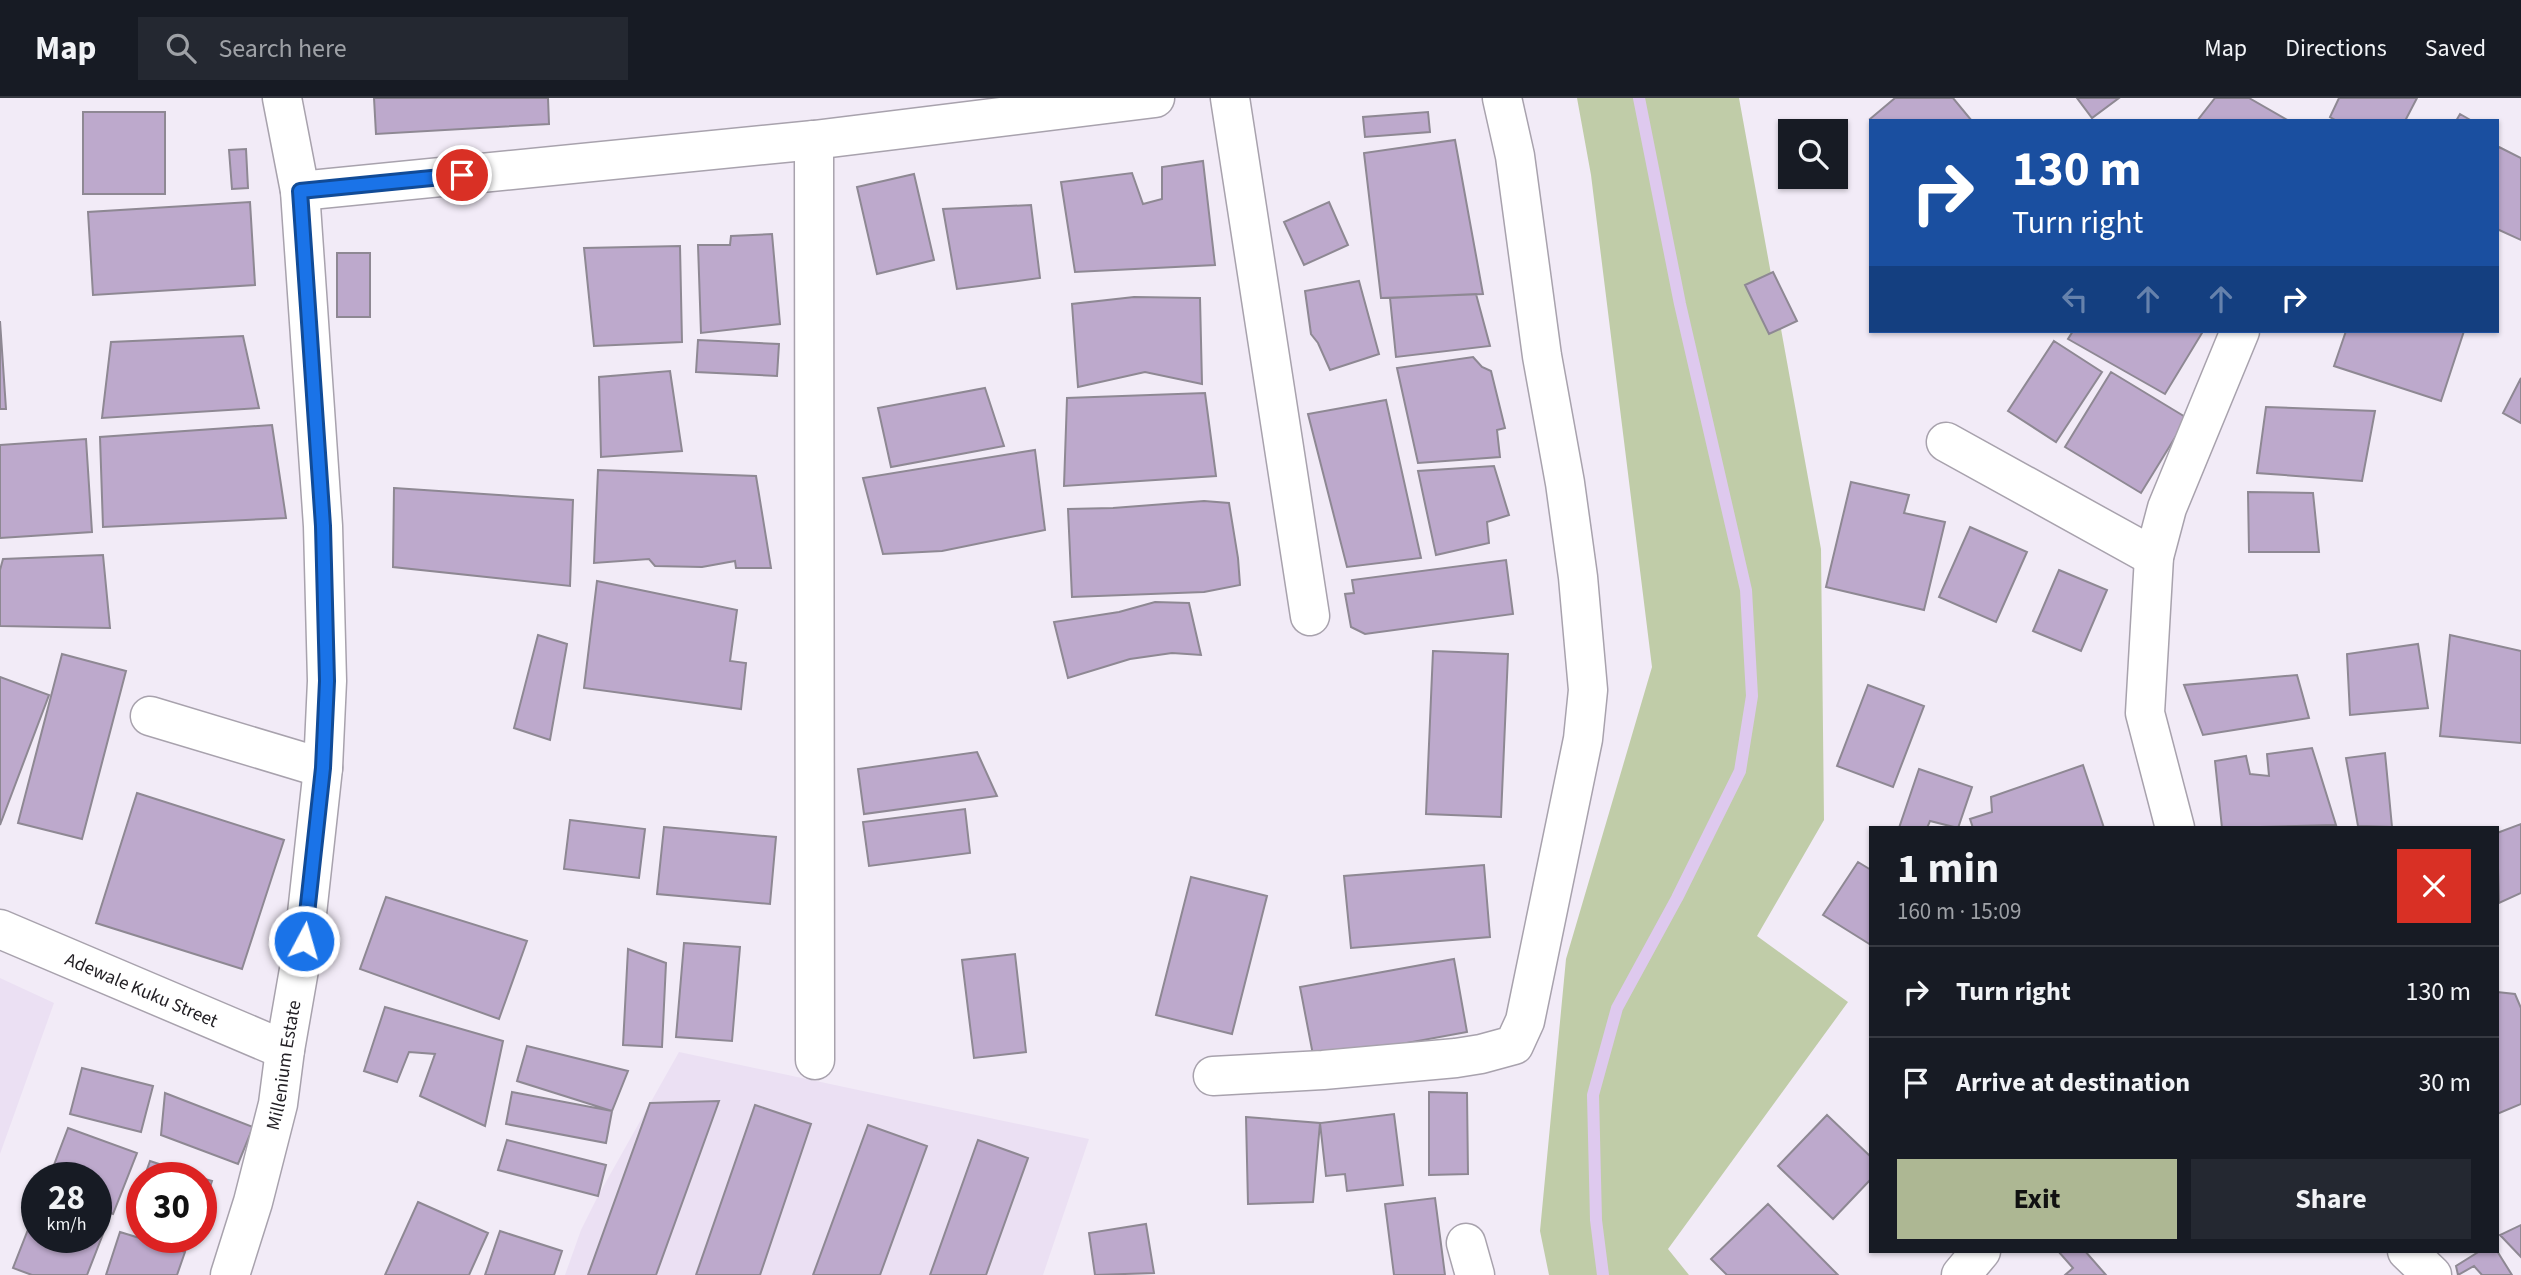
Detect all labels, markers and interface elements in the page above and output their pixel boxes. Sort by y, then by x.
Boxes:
search box [138,17,628,80]
text: Map [35,25,96,72]
icon: search [162,29,200,67]
text: Search here [218,30,347,67]
text: Map [2204,31,2247,66]
text: Directions [2285,31,2387,66]
text: Saved [2425,31,2486,66]
map controls [1778,119,1848,189]
button: search [1778,119,1848,189]
text: 130 m [2012,135,2141,205]
pin [432,145,492,205]
icon: right [1897,147,1988,238]
icon: arrive [443,156,481,194]
text: Turn right [2012,200,2143,246]
icon: left [2056,280,2094,318]
icon: ahead [2129,280,2167,318]
icon: ahead [2202,280,2240,318]
icon: right [2275,280,2313,318]
text: 1 min [1897,839,1999,899]
button: close [2397,849,2471,923]
text: 160 m · 15:09 [1897,895,2021,928]
position arrow [267,904,341,978]
street label: Adewale Kuku Street [61,946,222,1035]
icon: right [1897,973,1935,1011]
text: Turn right [1956,973,2071,1010]
text: 130 m [2405,973,2471,1010]
street label: Millenium Estate [260,998,308,1133]
icon: arrive [1897,1064,1935,1102]
text: Arrive at destination [1956,1064,2190,1101]
text: 30 m [2418,1064,2471,1101]
button: Exit [1897,1159,2177,1239]
button: Share [2191,1159,2471,1239]
speed limit sign: 30 [126,1162,217,1253]
text: 28 [48,1173,85,1223]
text: km/h [47,1212,86,1237]

